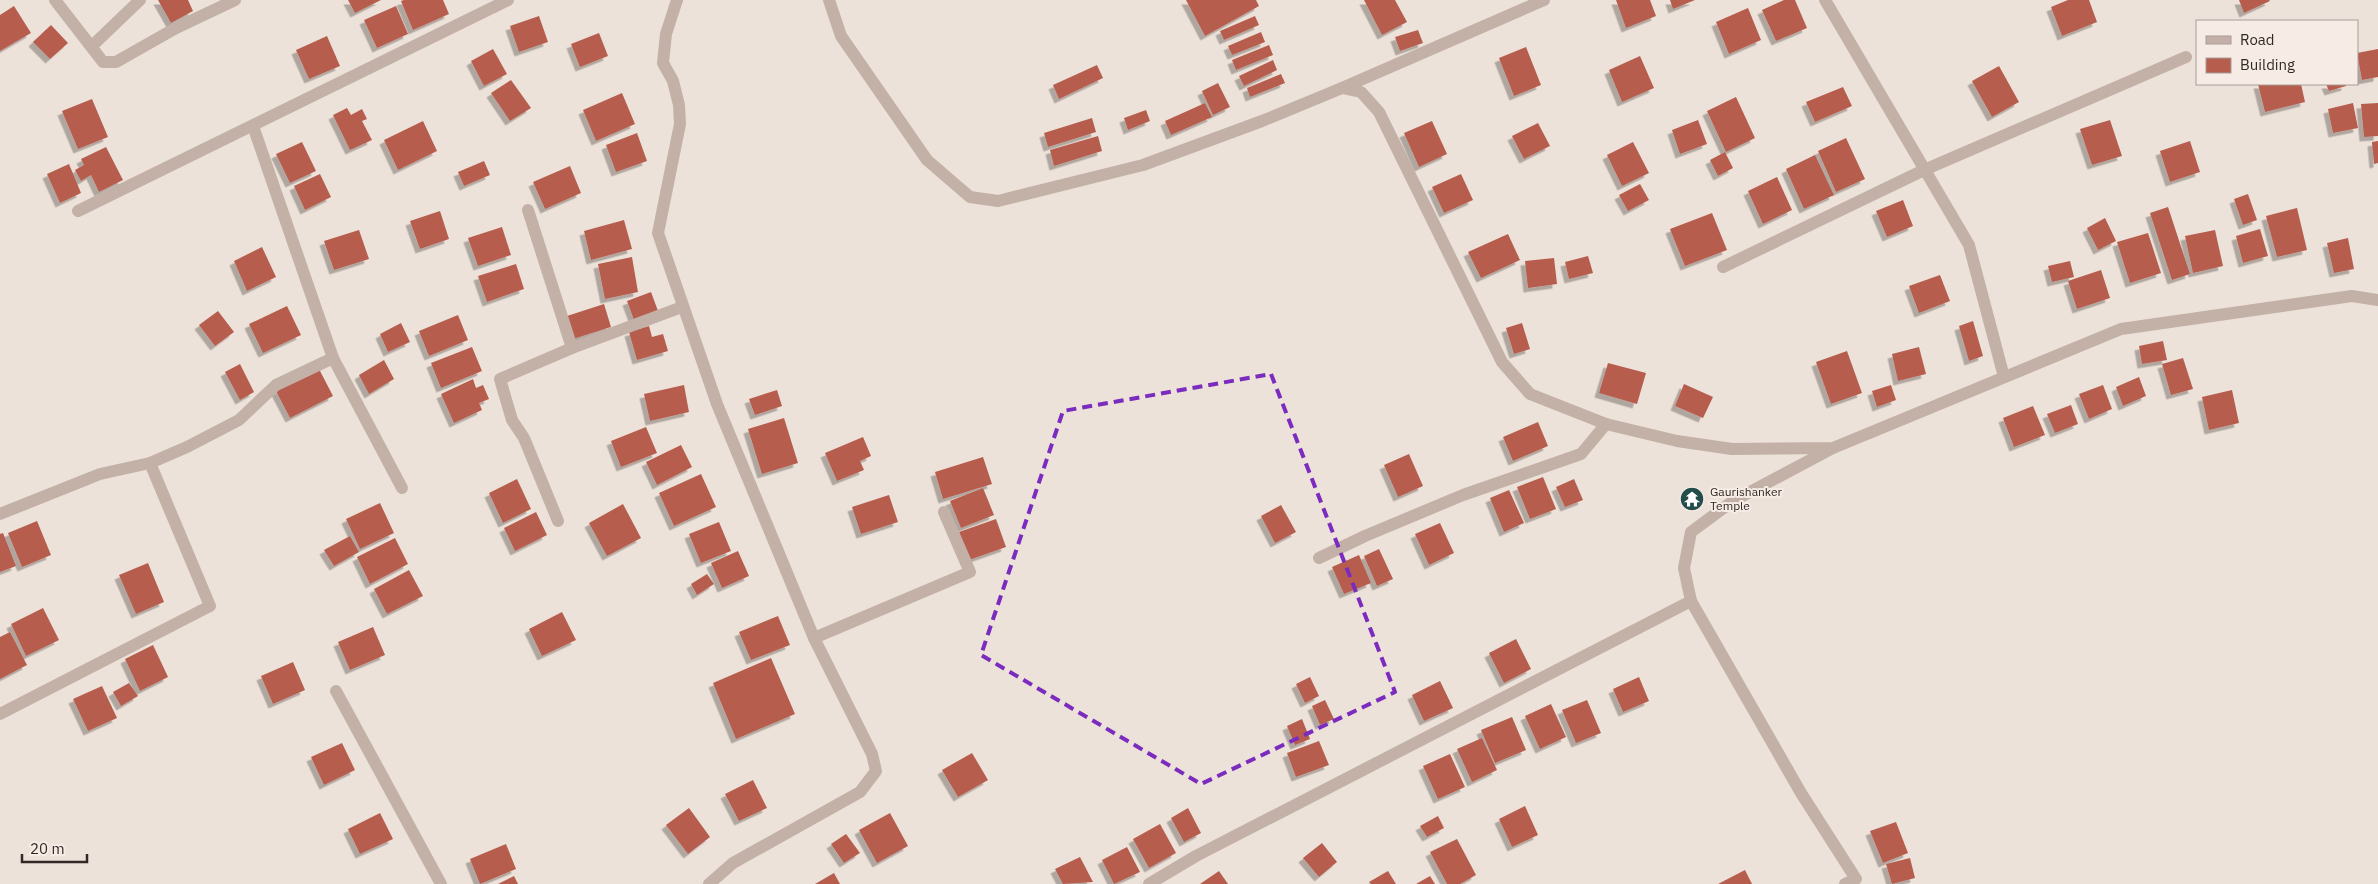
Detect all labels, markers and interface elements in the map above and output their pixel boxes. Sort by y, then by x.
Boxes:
legend [2196,20,2358,85]
text: Road [2240,30,2275,49]
text: Building [2240,55,2295,74]
place label: Gaurishanker Temple [1710,484,1783,513]
temple icon: Gaurishanker Temple [1679,486,1705,512]
scale bar [22,832,88,864]
text: 20 m [30,839,65,858]

